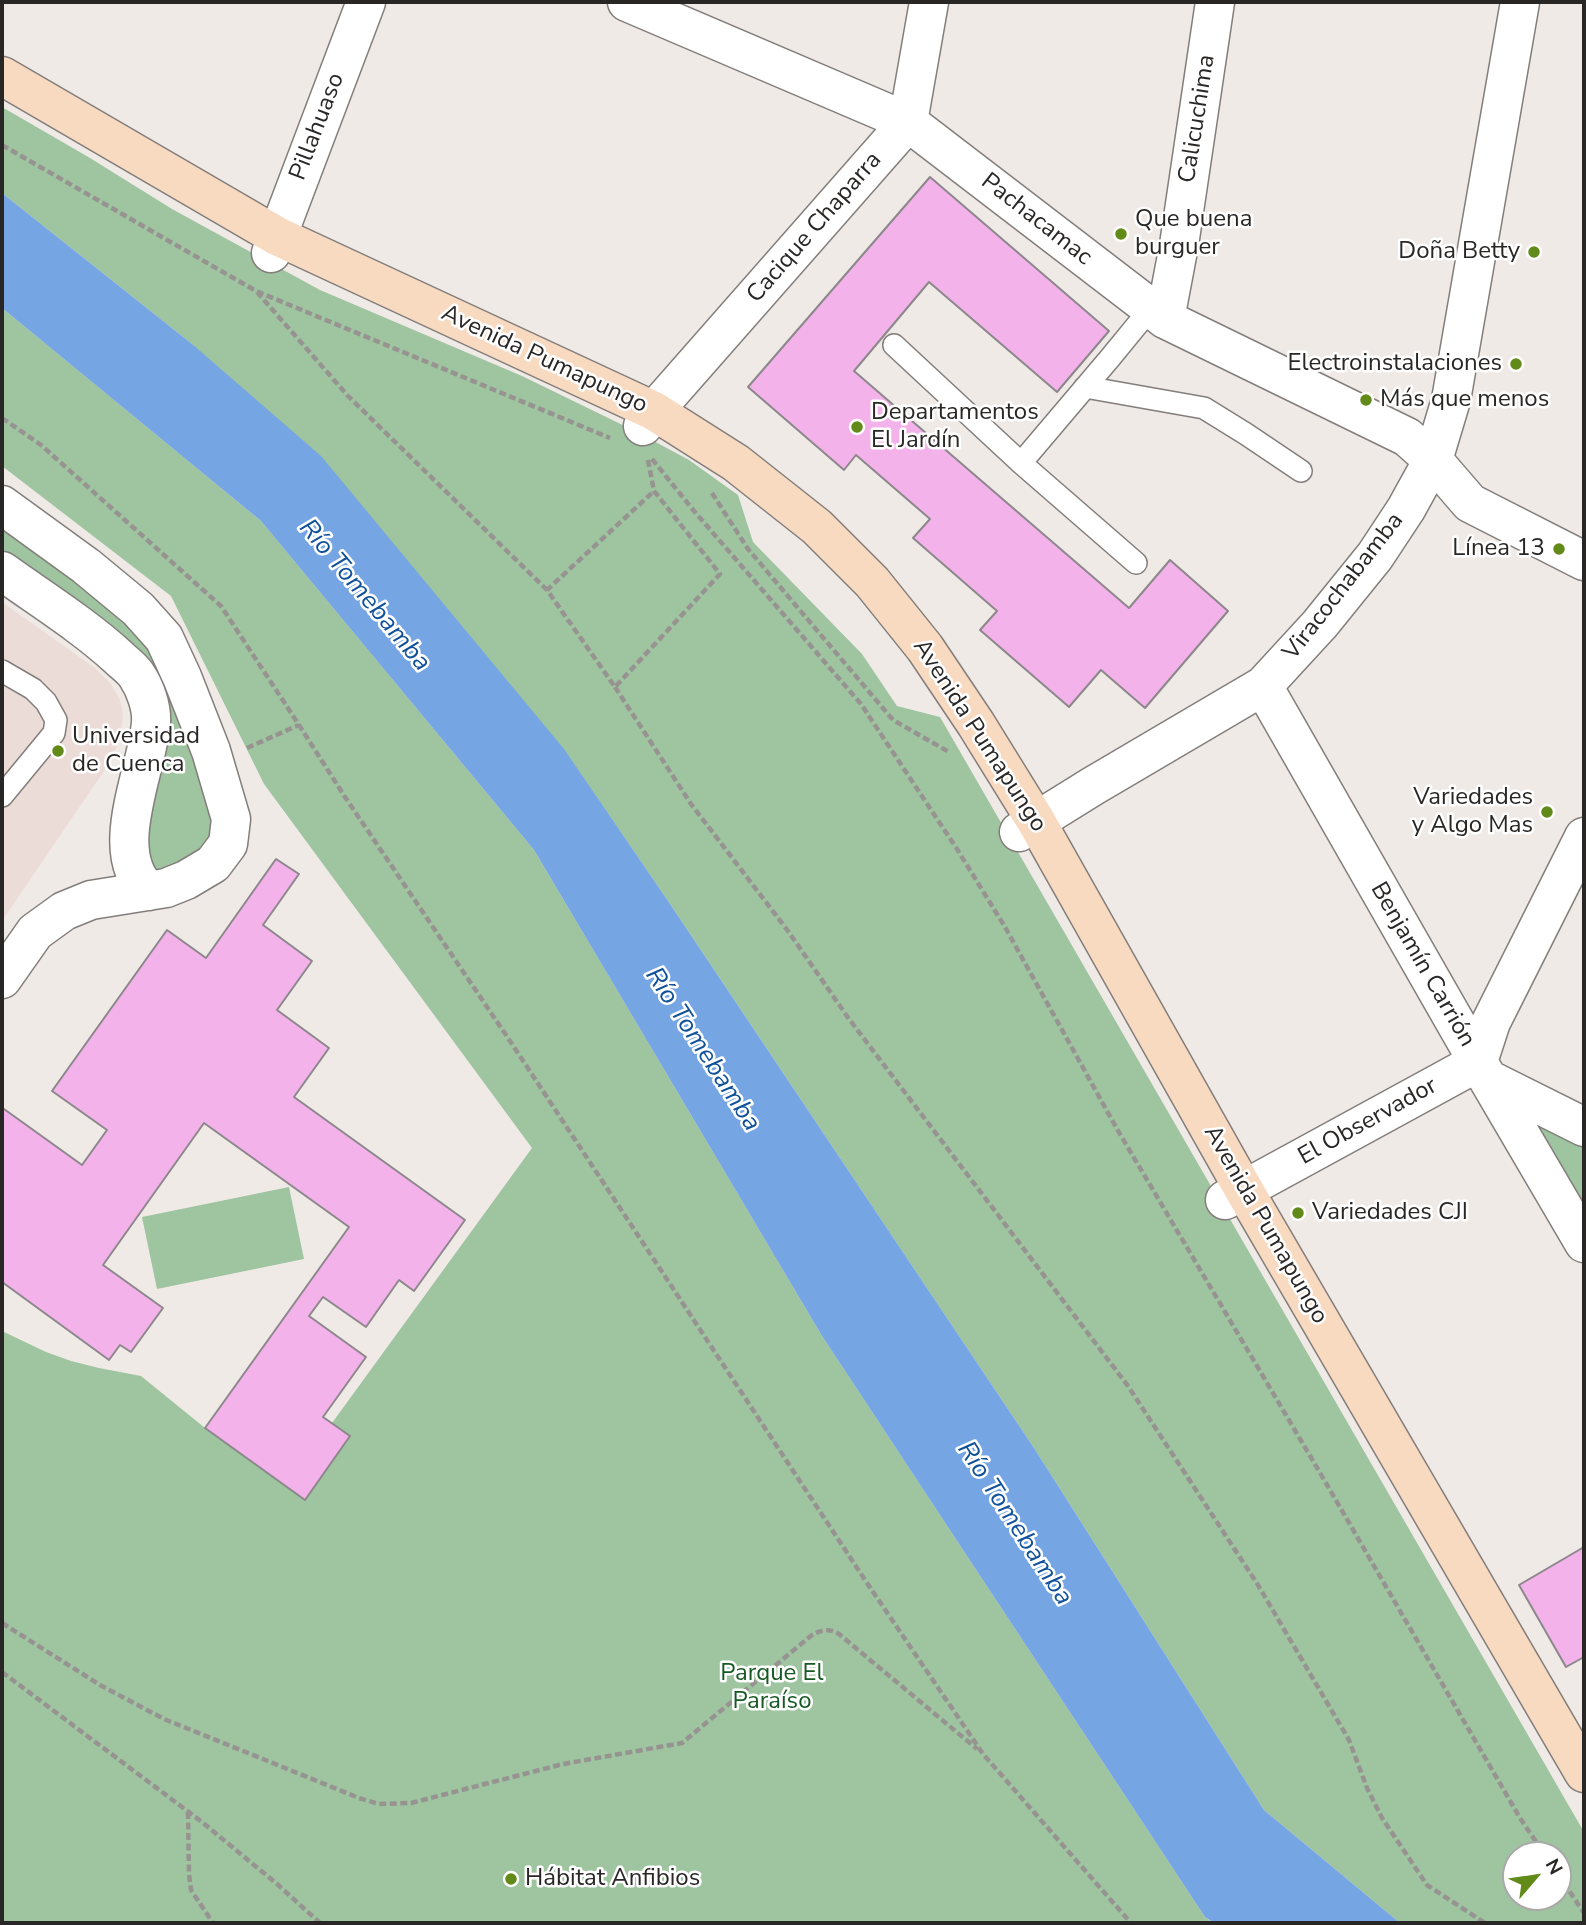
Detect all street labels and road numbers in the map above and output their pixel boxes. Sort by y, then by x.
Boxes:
street label: Calicuchima [1174,53,1222,185]
street label: Pillahuaso [284,69,352,185]
street label: Cacique Chaparra [742,147,888,309]
street label: Pachacamac [975,168,1097,272]
street label: Avenida Pumapungo [436,300,652,420]
street label: Viracochabamba [1278,508,1410,666]
street label: Avenida Pumapungo [906,634,1052,838]
street label: Benjamín Carrión [1363,878,1481,1052]
street label: El Observador [1294,1072,1442,1172]
street label: Avenida Pumapungo [1196,1121,1334,1329]

